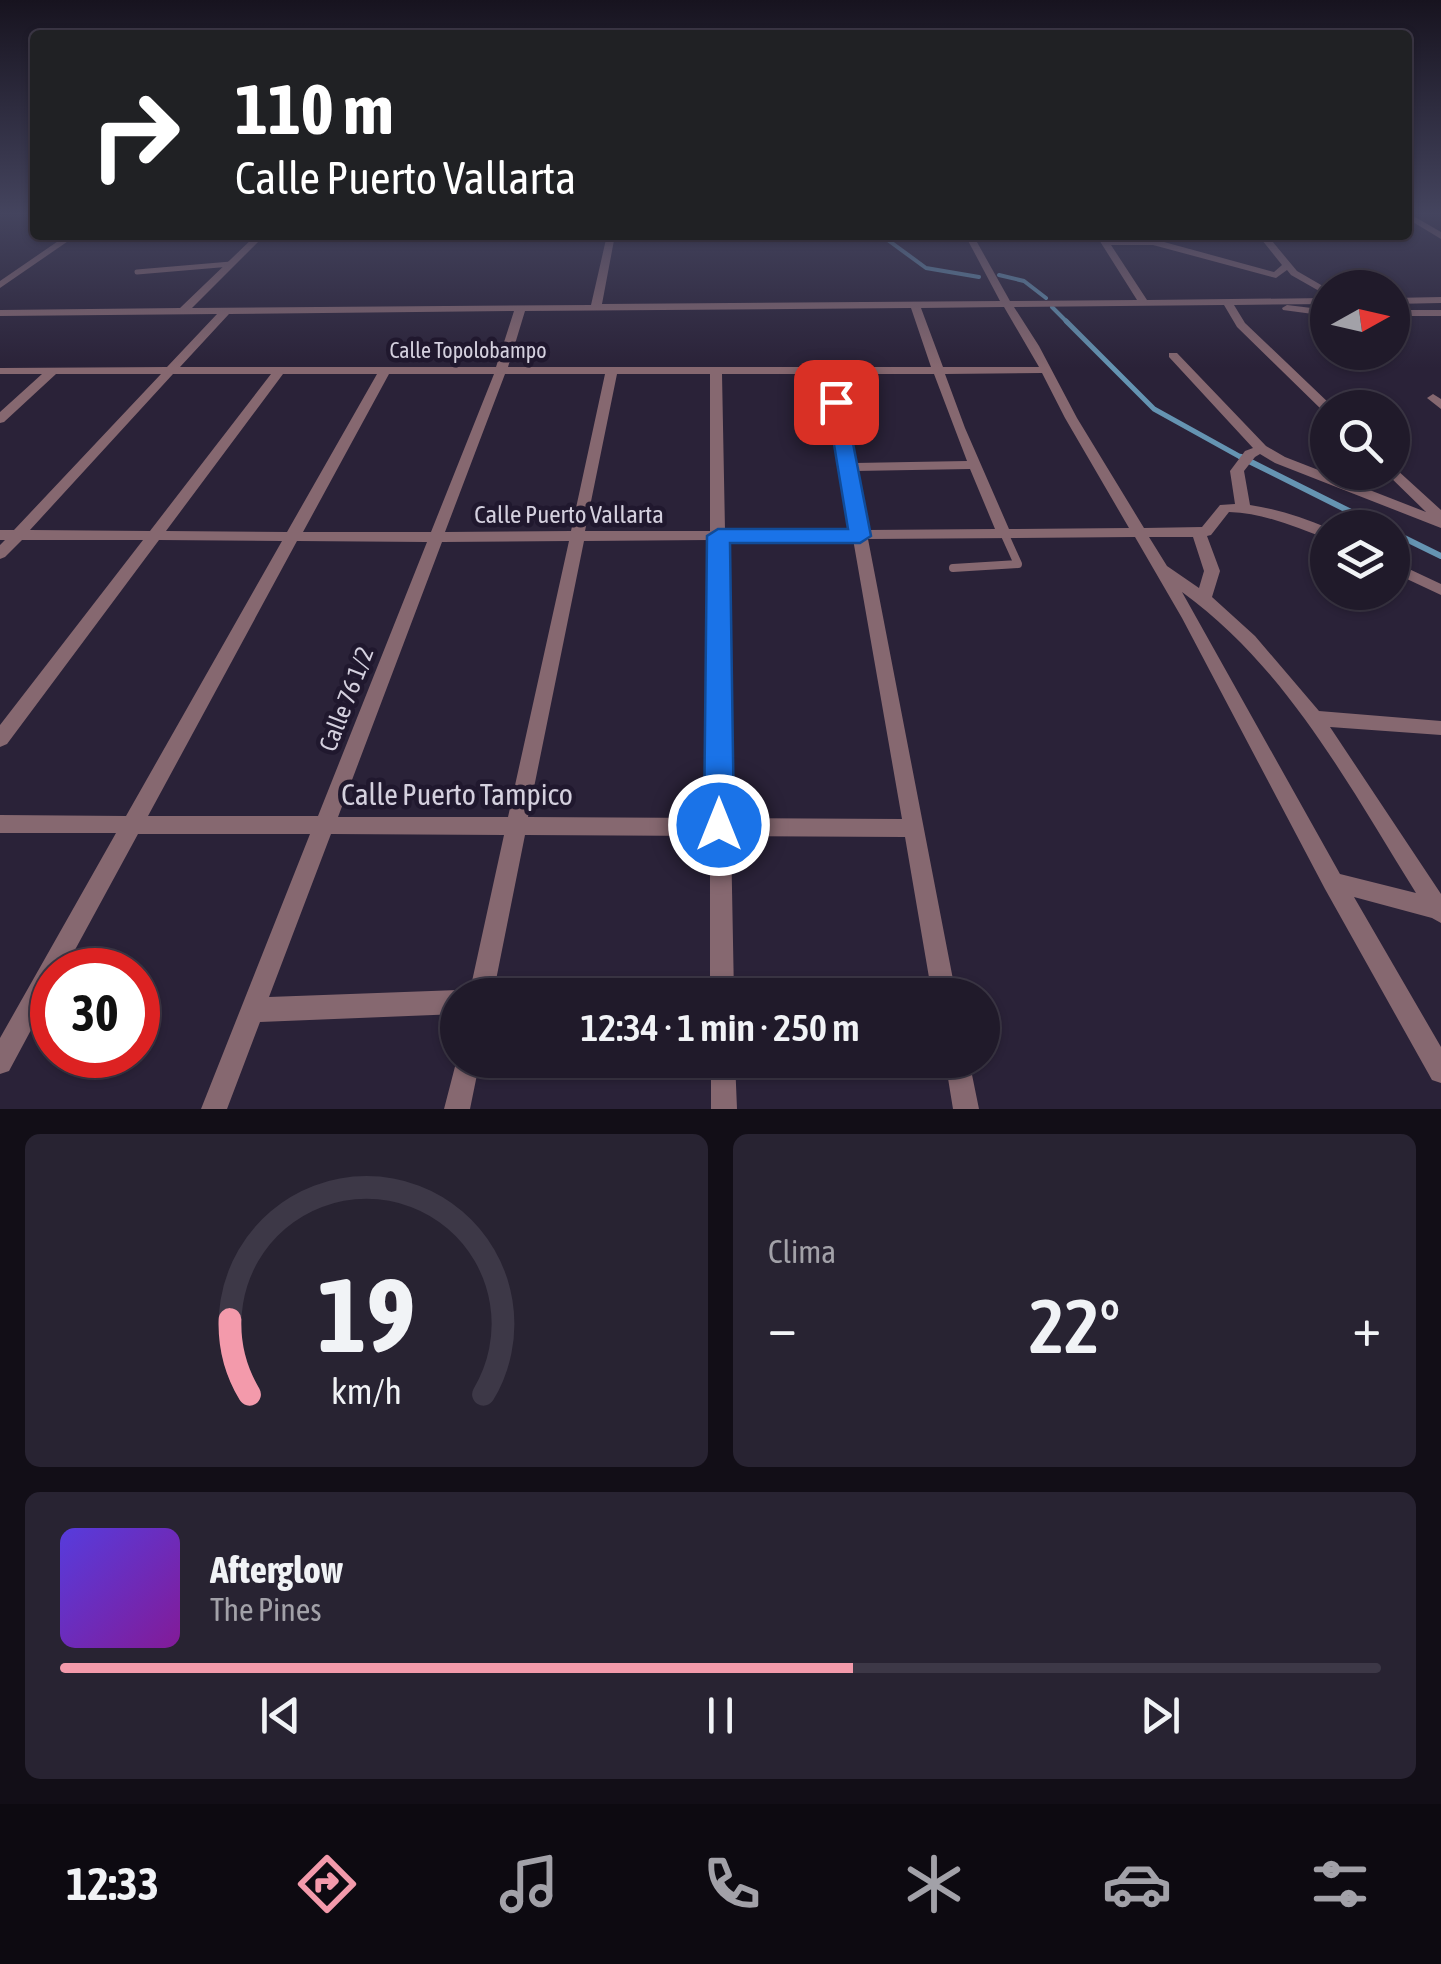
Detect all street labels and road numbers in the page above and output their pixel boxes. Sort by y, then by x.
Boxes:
street label: Calle Topolobampo [389,337,547,363]
street label: Calle Puerto Vallarta [474,500,664,528]
street label: Calle 76 1/2 [313,643,379,755]
street label: Calle Puerto Tampico [341,777,573,811]

